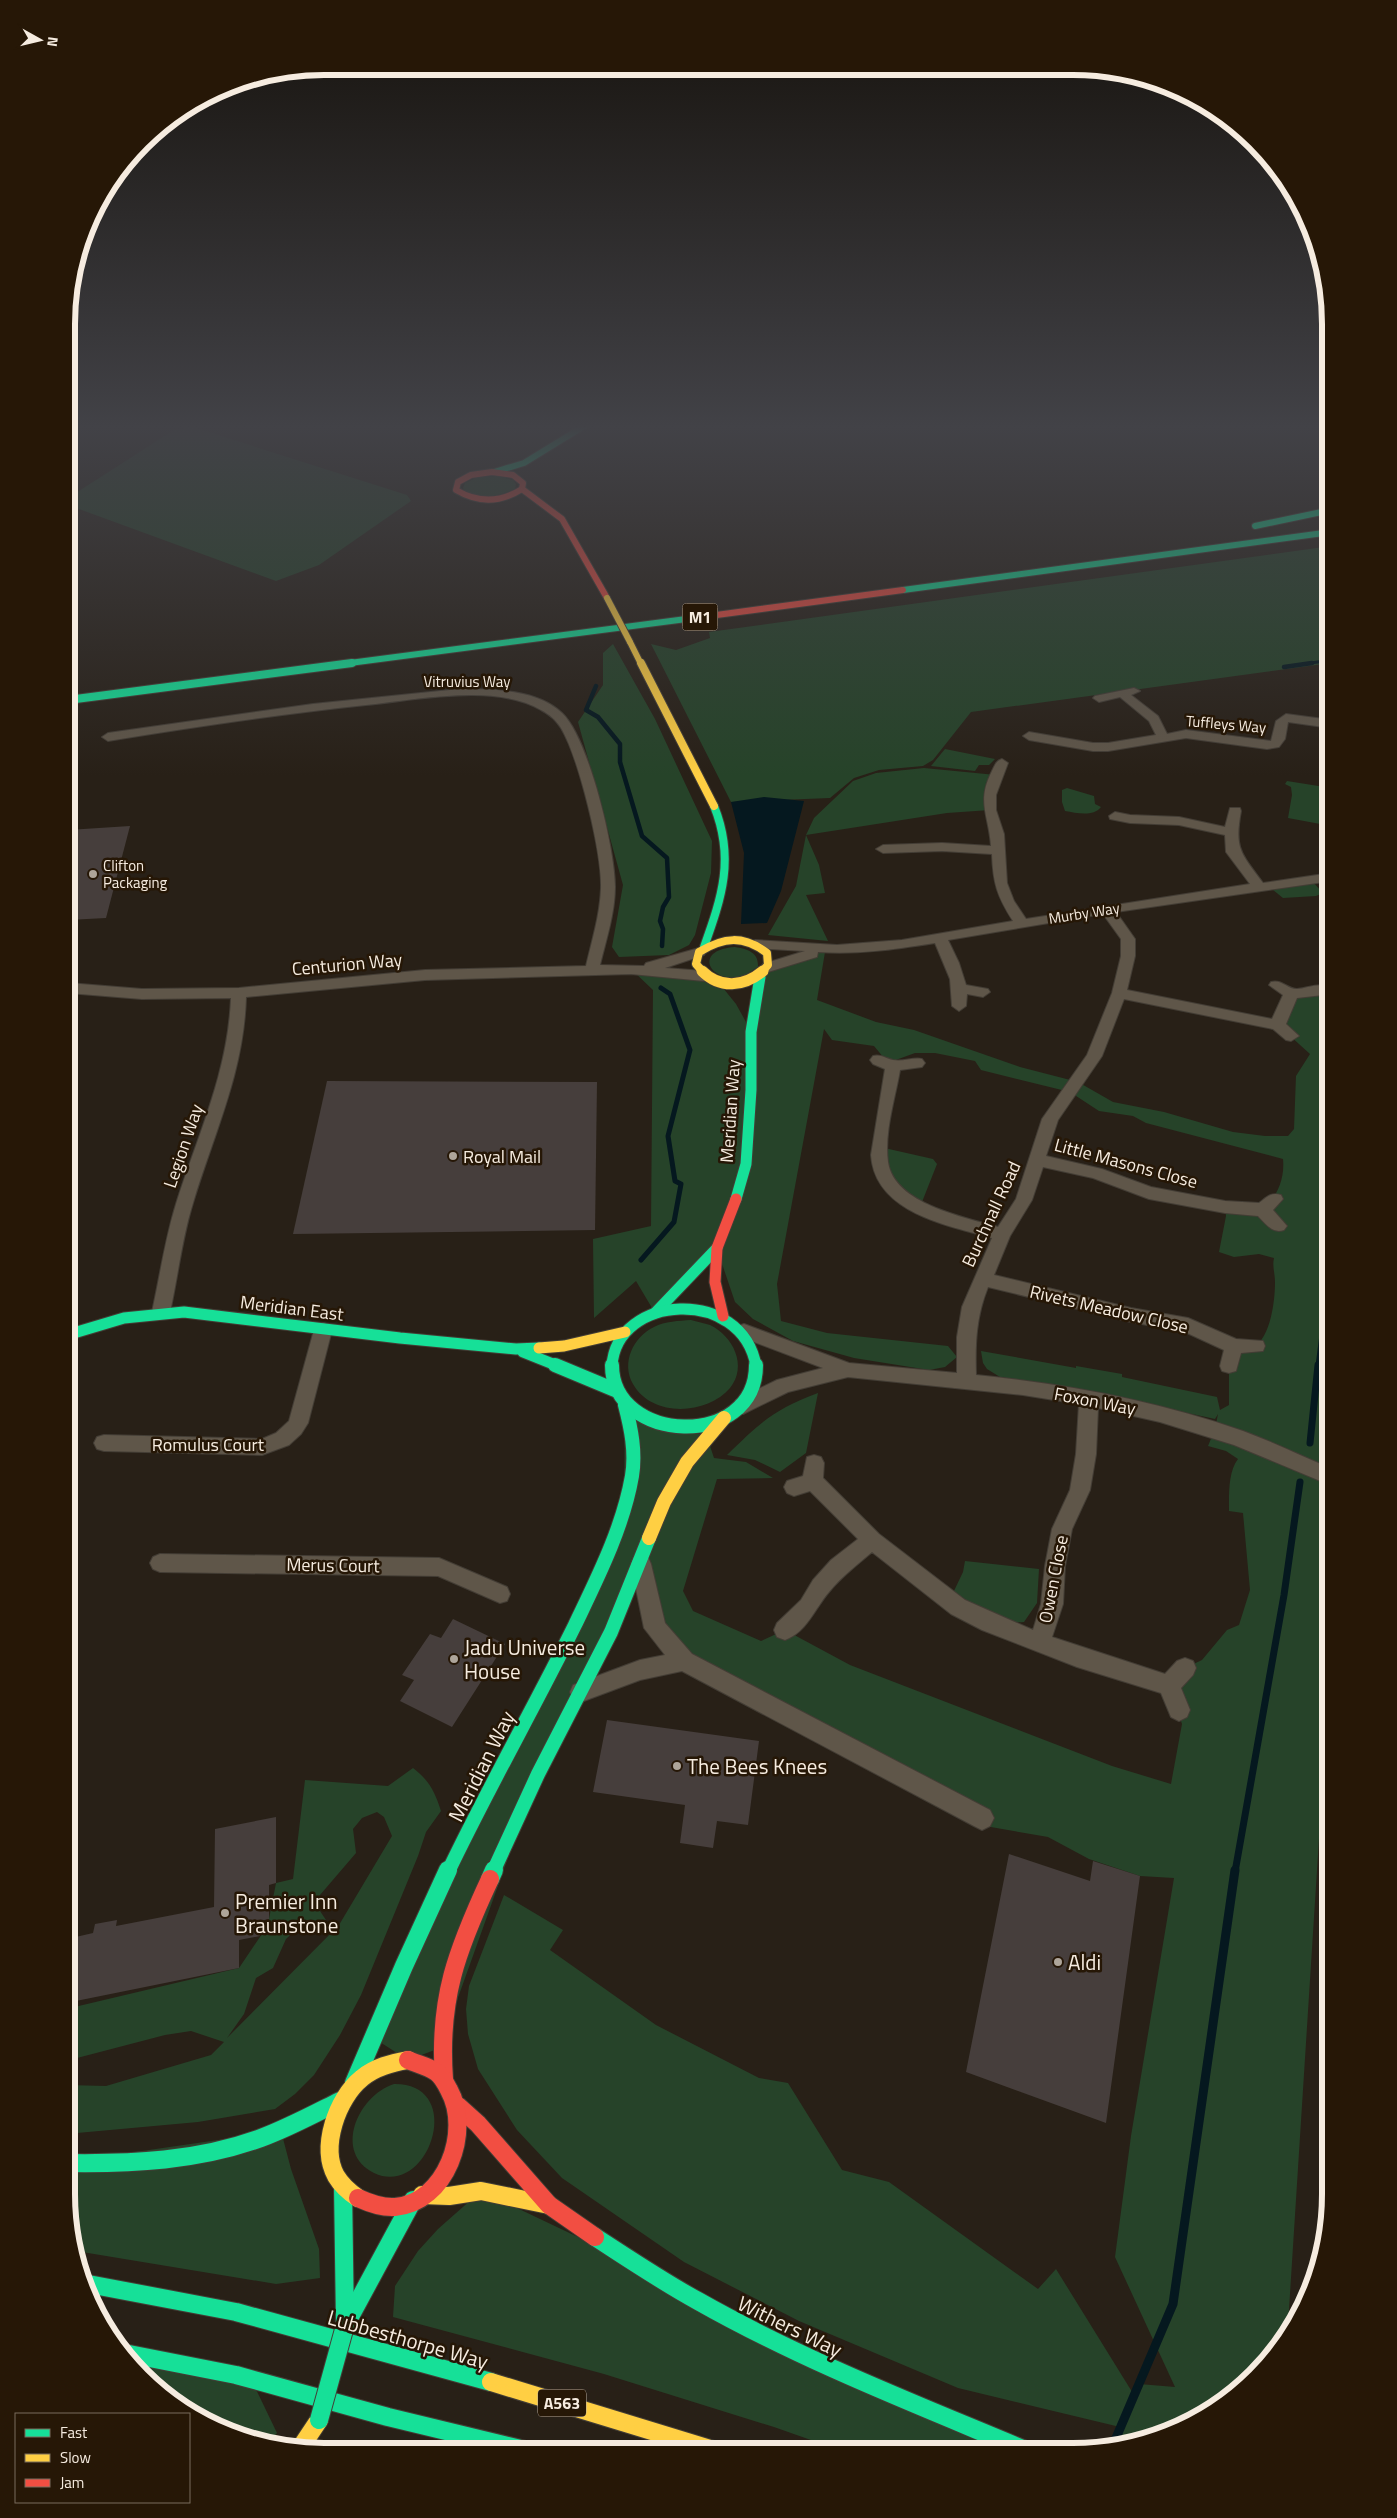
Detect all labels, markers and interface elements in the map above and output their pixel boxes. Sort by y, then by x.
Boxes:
north arrow [15,15,65,65]
text: N [42,36,64,48]
road number: M1 [682,604,718,630]
street label: Vitruvius Way [424,670,510,693]
street label: Tuffleys Way [1185,709,1267,739]
place label: Clifton Packaging [103,854,168,894]
marker: Clifton Packaging [87,868,99,880]
street label: Murby Way [1047,896,1121,930]
street label: Centurion Way [291,946,404,982]
street label: Meridian Way [713,1058,747,1164]
street label: Legion Way [156,1100,210,1192]
street label: Little Masons Close [1051,1131,1201,1195]
place label: Royal Mail [463,1143,541,1170]
marker: Royal Mail [447,1150,459,1162]
street label: Burchnall Road [955,1157,1027,1271]
street label: Rivets Meadow Close [1027,1278,1191,1340]
street label: Meridian East [239,1288,346,1328]
street label: Foxon Way [1052,1380,1138,1422]
street label: Romulus Court [152,1431,265,1458]
street label: Owen Close [1031,1533,1075,1625]
street label: Merus Court [286,1551,381,1579]
place label: Jadu Universe House [464,1631,585,1687]
marker: Jadu Universe House [448,1653,460,1665]
street label: Meridian Way [439,1705,523,1827]
place label: The Bees Knees [687,1750,827,1782]
marker: The Bees Knees [671,1760,683,1772]
place label: Premier Inn Braunstone [235,1885,338,1941]
marker: Premier Inn Braunstone [219,1907,231,1919]
place label: Aldi [1068,1946,1101,1978]
marker: Aldi [1052,1956,1064,1968]
street label: Withers Way [732,2287,848,2365]
street label: Lubbesthorpe Way [324,2301,492,2377]
road number: A563 [538,2390,586,2416]
legend [15,2413,190,2503]
text: Fast [60,2421,88,2444]
text: Slow [60,2446,91,2469]
text: Jam [60,2471,84,2494]

